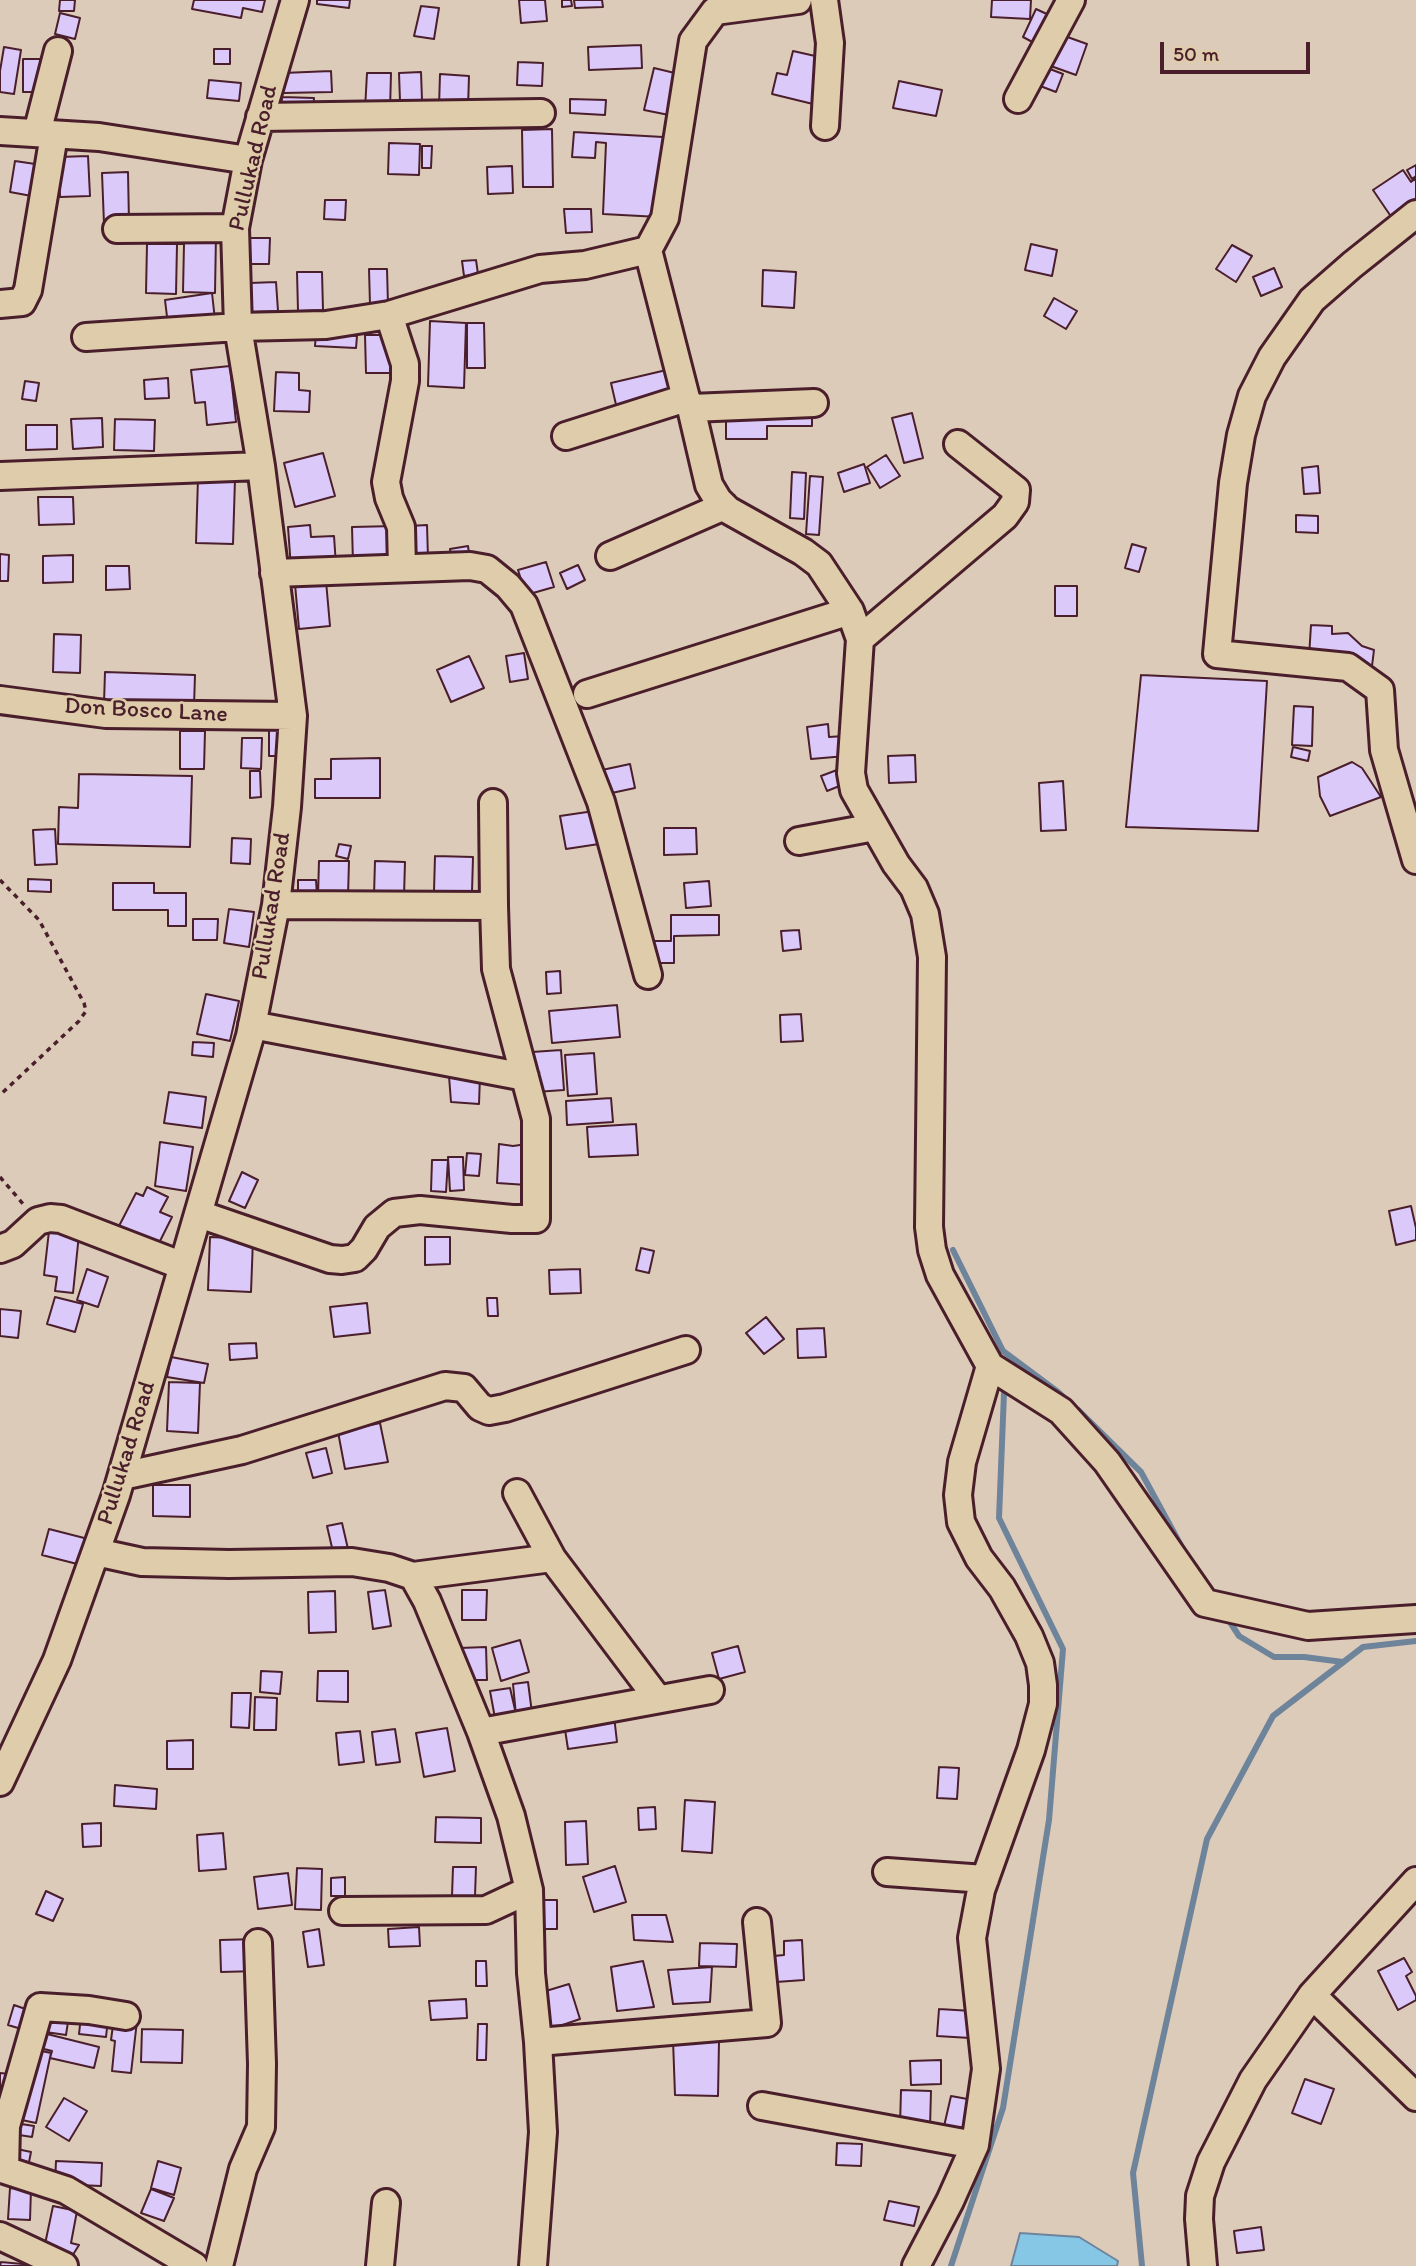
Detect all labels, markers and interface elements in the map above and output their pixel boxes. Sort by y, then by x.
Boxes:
scale bar [1164,28,1314,72]
text: 50 m [1173,41,1219,66]
street label: Pullukad Road [223,82,285,234]
street label: Don Bosco Lane [64,692,228,730]
street label: Pullukad Road [246,830,298,982]
street label: Pullukad Road [91,1378,163,1528]

